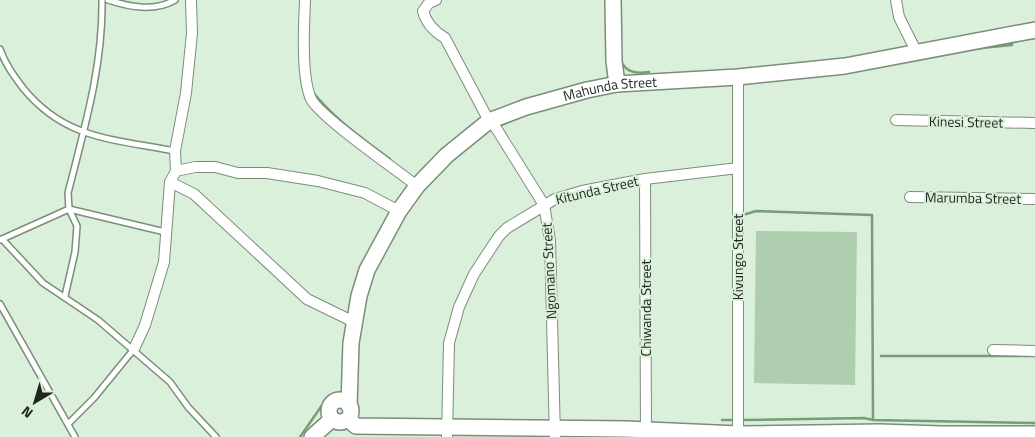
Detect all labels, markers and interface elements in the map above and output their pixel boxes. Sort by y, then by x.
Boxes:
street label: Mahunda Street [561,71,658,106]
street label: Kinesi Street [929,110,1003,133]
street label: Kitunda Street [553,170,640,209]
street label: Marumba Street [925,186,1021,209]
street label: Kivungo Street [727,214,748,300]
street label: Ngomano Street [535,222,562,320]
street label: Chiwanda Street [635,259,656,356]
north arrow [10,377,60,427]
text: N [16,401,37,424]

